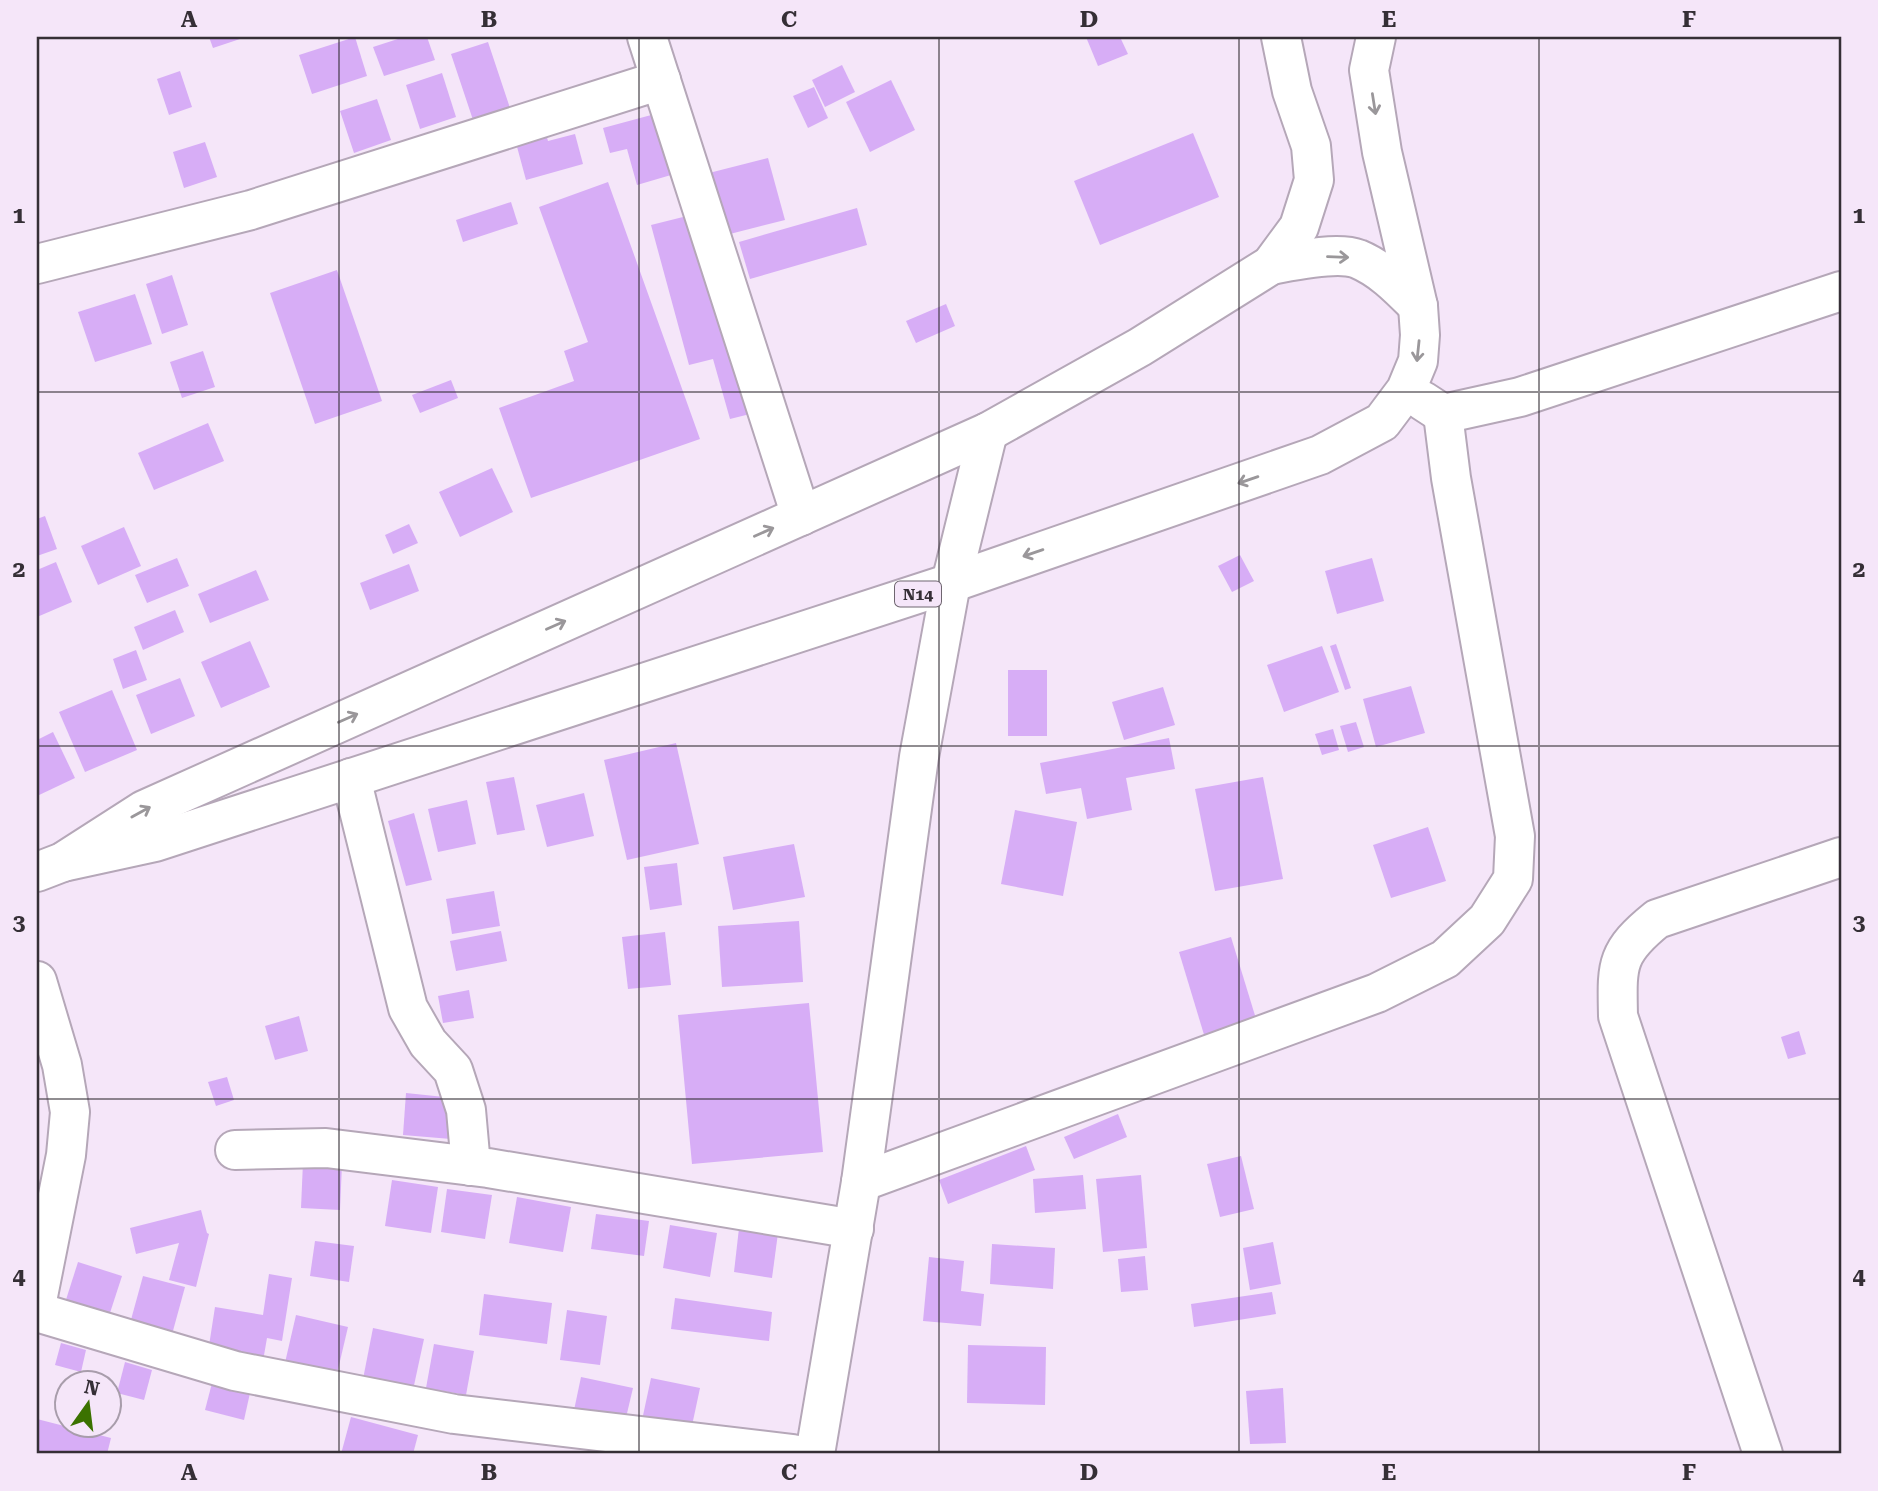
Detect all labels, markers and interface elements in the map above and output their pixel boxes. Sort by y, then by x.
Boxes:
text: A [181,6,198,33]
text: B [481,6,497,33]
text: C [781,6,797,33]
text: D [1080,6,1098,33]
text: E [1382,6,1396,33]
text: F [1682,6,1696,33]
one-way arrow [1368,92,1381,115]
text: 1 [13,202,26,229]
text: 1 [1853,202,1866,229]
one-way arrow [1326,251,1349,264]
one-way arrow [1412,339,1425,362]
one-way arrow [1238,475,1260,487]
one-way arrow [752,525,774,538]
one-way arrow [1023,548,1045,560]
text: 2 [13,556,25,583]
text: 2 [1853,556,1865,583]
road number: N14 [895,582,941,607]
one-way arrow [545,618,566,631]
one-way arrow [337,711,359,724]
one-way arrow [131,805,151,819]
text: 3 [13,909,26,936]
text: 3 [1853,909,1866,936]
text: 4 [13,1263,26,1290]
text: 4 [1853,1263,1866,1290]
north arrow [52,1368,122,1438]
text: N [82,1375,102,1401]
text: A [181,1459,198,1486]
text: B [481,1459,497,1486]
text: C [781,1459,797,1486]
text: D [1080,1459,1098,1486]
text: E [1382,1459,1396,1486]
text: F [1682,1459,1696,1486]

